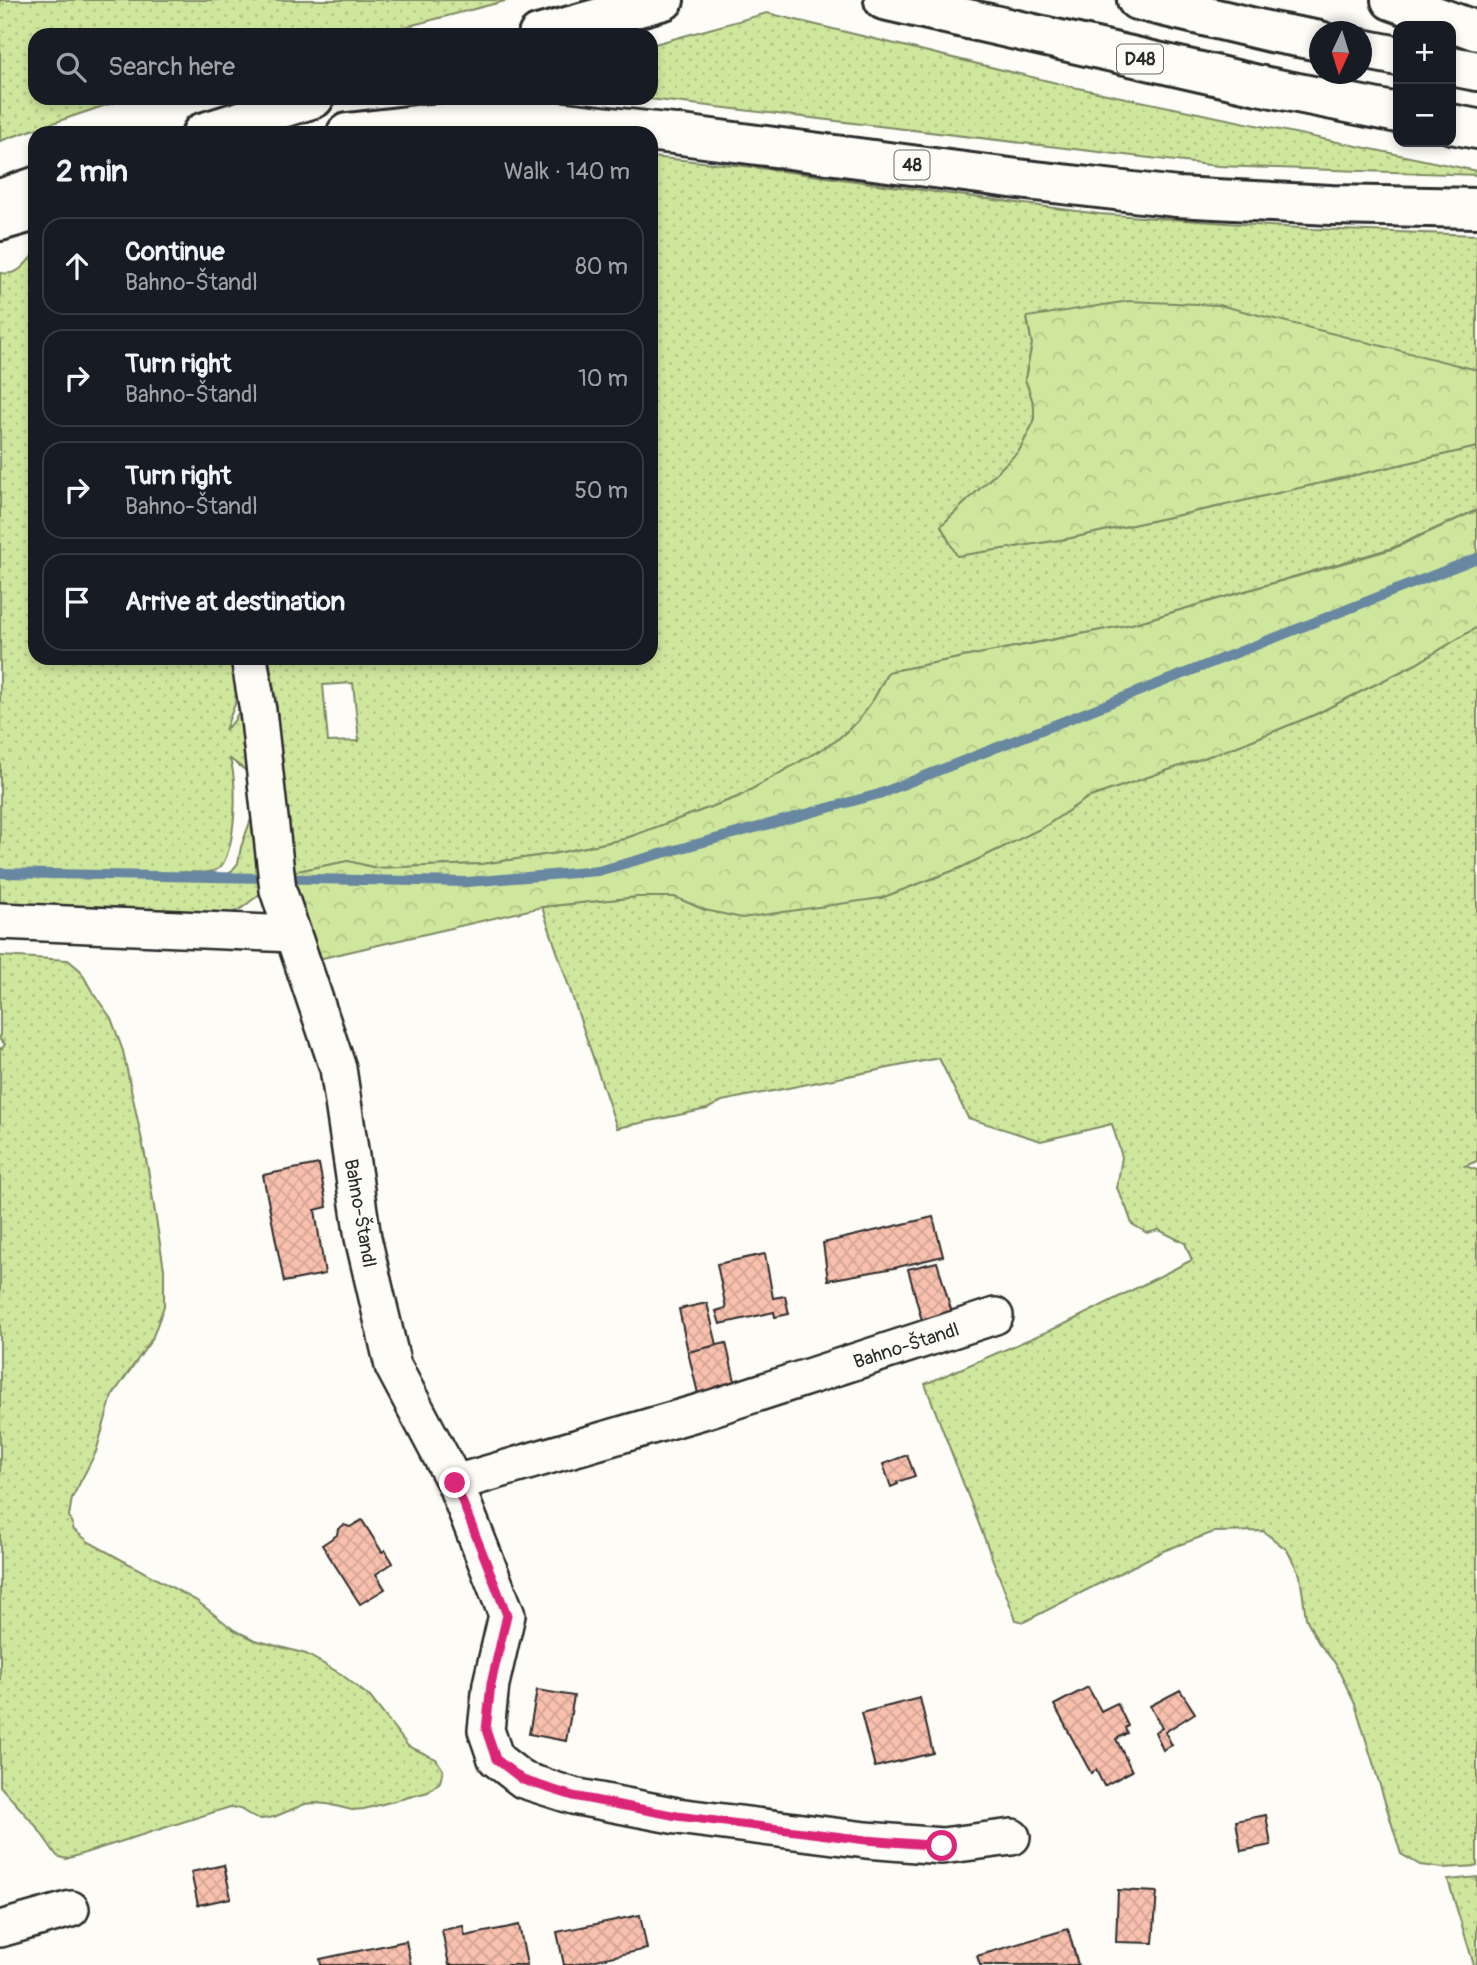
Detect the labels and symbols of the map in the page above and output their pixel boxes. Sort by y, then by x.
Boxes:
north arrow [1309,21,1372,84]
road number: D48 [1117,44,1163,74]
road number: 48 [894,150,930,180]
street label: Bahno-Štandl [339,1157,381,1269]
street label: Bahno-Štandl [850,1318,962,1374]
route end [439,1467,470,1498]
route start [926,1830,957,1861]

